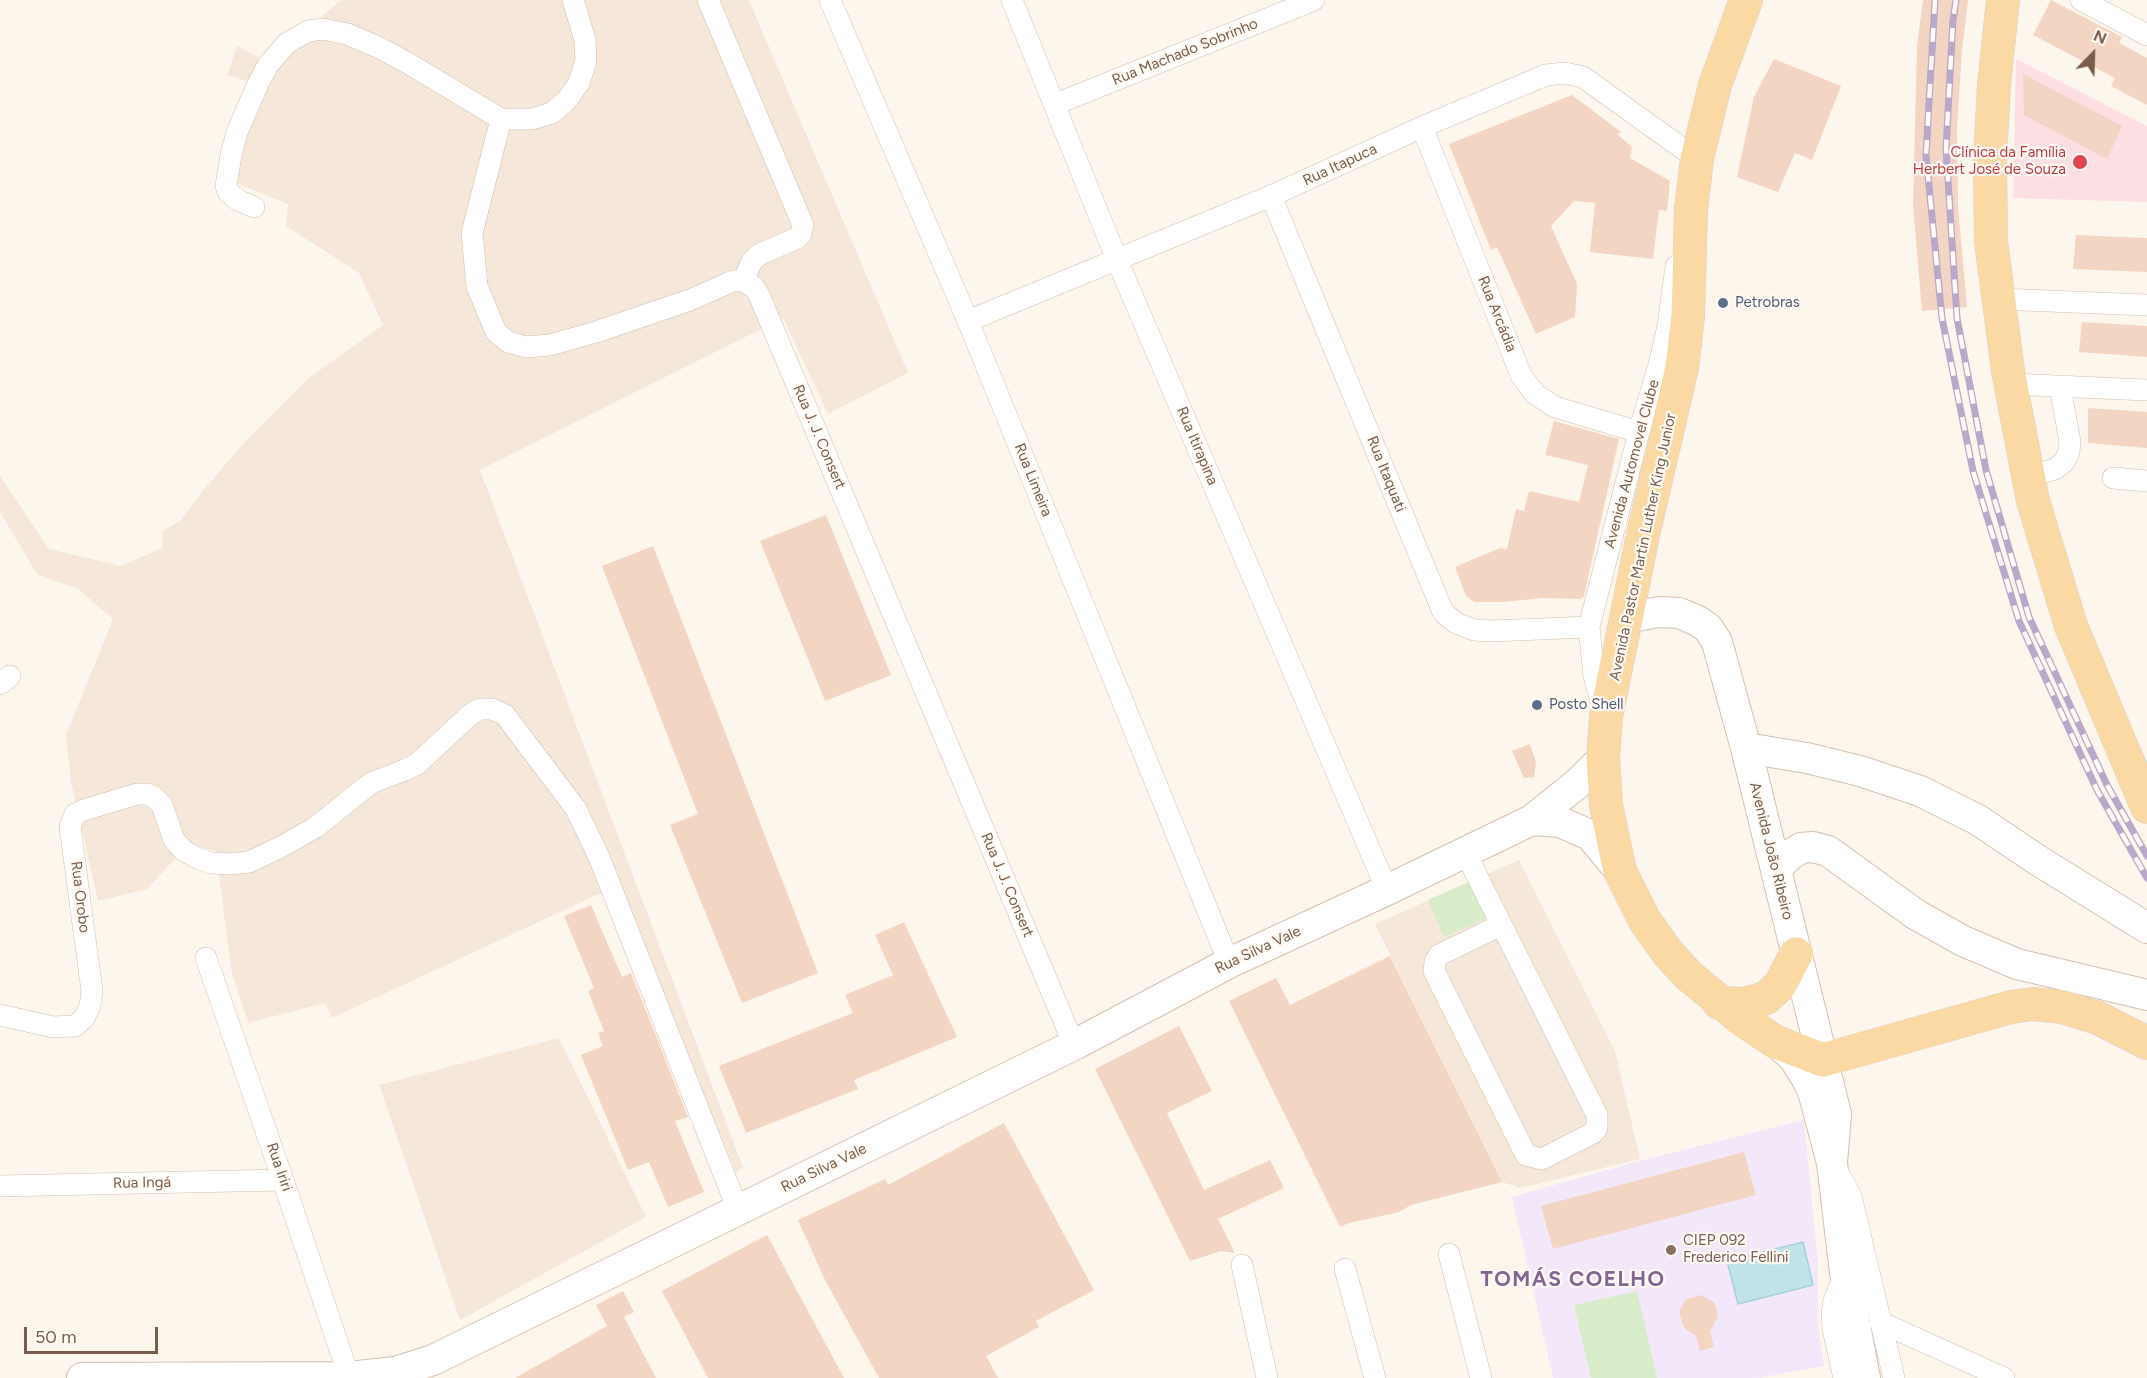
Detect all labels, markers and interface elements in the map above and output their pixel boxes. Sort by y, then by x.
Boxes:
street label: Rua Machado Sobrinho [1110,15,1260,89]
north arrow [2063,24,2123,84]
text: N [2091,26,2110,48]
street label: Rua Itapuca [1300,140,1380,190]
place label: Clínica da Família Herbert José de Souza [1913,144,2066,179]
marker: Clínica da Família Herbert José de Souza [2071,153,2089,171]
street label: Rua Arcádia [1474,274,1520,354]
place label: Petrobras [1735,294,1800,312]
marker: Petrobras [1716,296,1730,310]
street label: Avenida Automovel Clube [1601,378,1663,550]
street label: Rua J. J. Consert [789,382,849,492]
street label: Rua Itirapina [1172,404,1222,488]
street label: Avenida Pastor Martin Luther King Junior [1606,412,1680,682]
street label: Rua Itaquati [1363,433,1409,515]
street label: Rua Limeira [1010,441,1056,519]
place label: Posto Shell [1549,696,1624,714]
marker: Posto Shell [1530,698,1544,712]
street label: Avenida João Ribeiro [1745,780,1797,922]
street label: Rua J. J. Consert [977,830,1037,940]
street label: Rua Orobo [67,860,93,934]
street label: Rua Silva Vale [1212,922,1304,978]
street label: Rua Iriri [262,1140,296,1194]
street label: Rua Silva Vale [778,1140,870,1196]
street label: Rua Ingá [113,1173,171,1193]
place label: CIEP 092 Frederico Fellini [1683,1232,1788,1267]
marker: CIEP 092 Frederico Fellini [1664,1243,1678,1257]
district label: TOMÁS COELHO [1480,1267,1666,1293]
scale bar [27,1315,160,1353]
text: 50 m [35,1326,77,1348]

